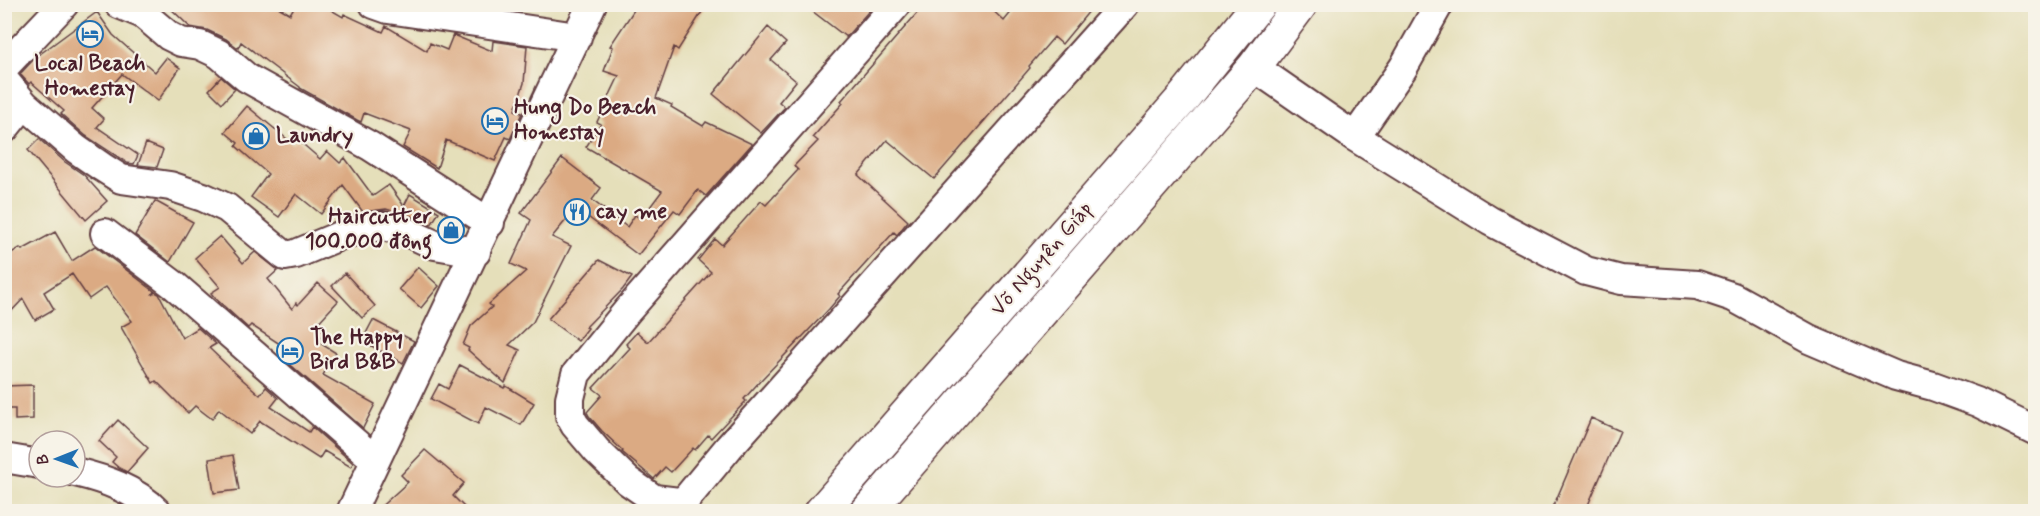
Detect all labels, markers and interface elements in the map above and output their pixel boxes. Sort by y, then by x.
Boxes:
hotel icon: Local Beach Homestay [75,19,105,49]
place label: Local Beach Homestay [34,50,146,104]
place label: Hung Do Beach Homestay [514,94,656,148]
hotel icon: Hung Do Beach Homestay [480,106,510,136]
shop icon: Laundry [241,121,271,151]
place label: Laundry [276,122,353,150]
street label: Võ Nguyên Giáp [985,196,1102,324]
restaurant icon: cay me [562,197,592,227]
place label: cay me [596,198,667,226]
place label: Haircutter 100.000 đông [305,203,433,260]
shop icon: Haircutter 100.000 đông [436,215,466,245]
place label: The Happy Bird B&B [310,324,403,377]
hotel icon: The Happy Bird B&B [275,336,305,366]
north arrow [27,429,87,489]
text: B [33,454,54,464]

